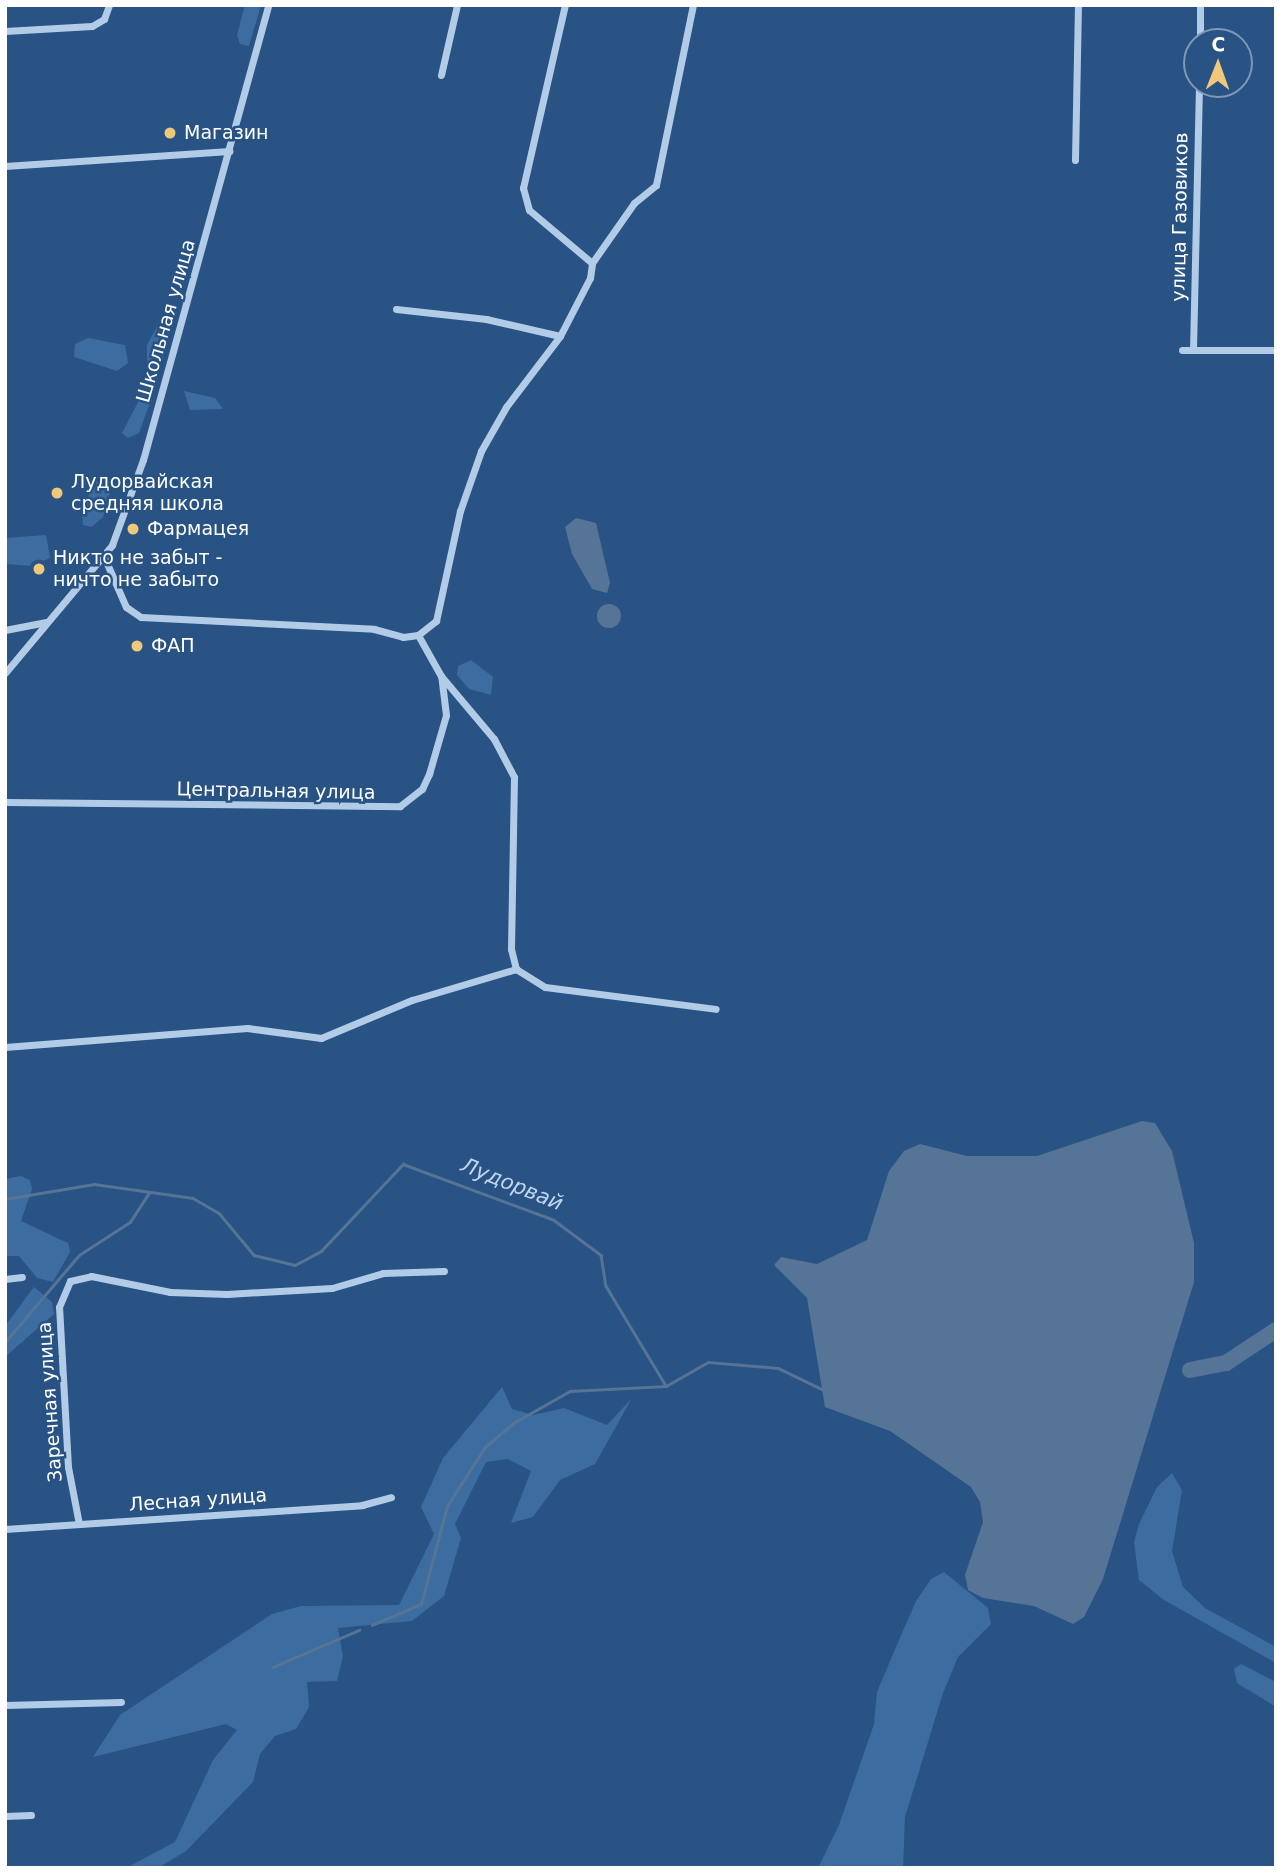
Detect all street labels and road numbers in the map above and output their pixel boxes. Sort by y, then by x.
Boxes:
street label: улица Газовиков [1167,132,1193,302]
street label: Школьная улица [132,237,200,405]
street label: Центральная улица [176,778,376,804]
street label: Заречная улица [33,1321,67,1483]
street label: Лесная улица [128,1484,268,1516]

